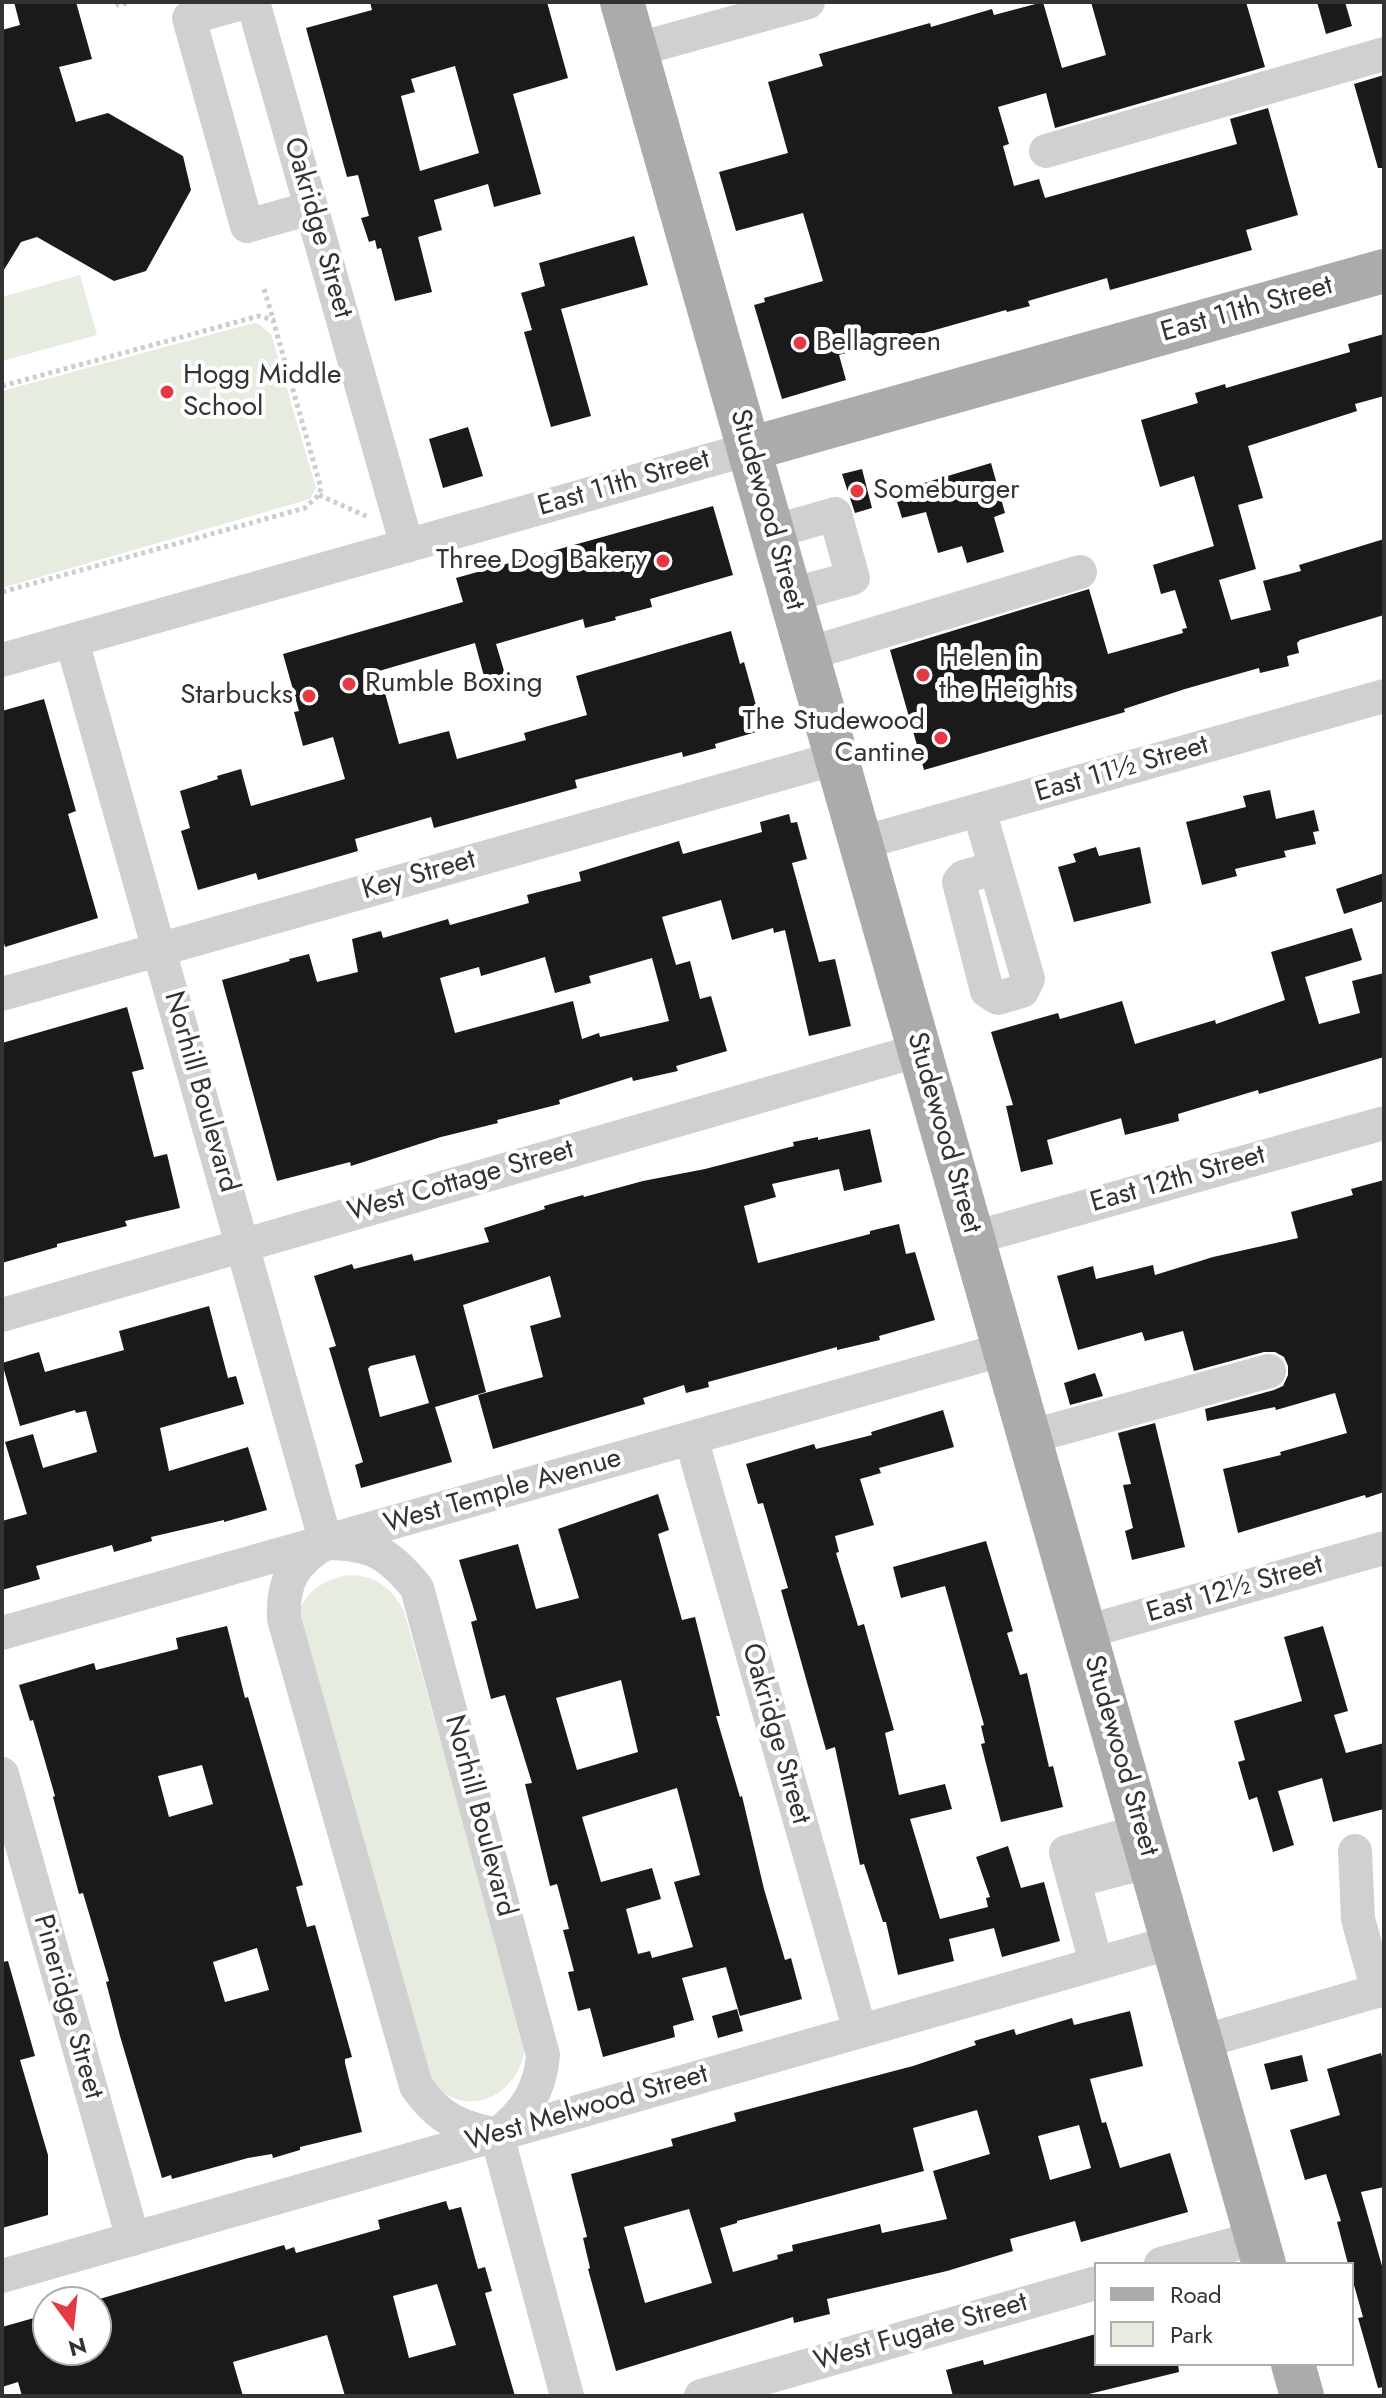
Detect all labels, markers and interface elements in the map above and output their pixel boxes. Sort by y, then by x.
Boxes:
street label: Oakridge Street [275,134,359,322]
street label: East 11th Street [1157,269,1337,351]
place label: Bellagreen [816,326,941,360]
marker: Bellagreen [791,334,809,352]
place label: Hogg Middle School [183,359,341,425]
marker: Hogg Middle School [158,383,176,401]
street label: Studewood Street [721,406,811,614]
street label: East 11th Street [534,443,714,525]
place label: Someburger [873,474,1020,508]
marker: Someburger [848,482,866,500]
place label: Three Dog Bakery [436,544,647,578]
marker: Three Dog Bakery [654,552,672,570]
place label: Helen in the Heights [939,642,1074,708]
marker: Helen in the Heights [914,666,932,684]
place label: Rumble Boxing [365,667,543,701]
marker: Rumble Boxing [340,675,358,693]
place label: Starbucks [180,679,293,713]
marker: Starbucks [300,687,318,705]
place label: The Studewood Cantine [743,705,925,771]
marker: The Studewood Cantine [932,729,950,747]
street label: East 11½ Street [1032,729,1212,811]
street label: Key Street [358,844,480,908]
street label: Norhill Boulevard [155,988,245,1196]
street label: Studewood Street [898,1029,988,1237]
street label: West Cottage Street [344,1134,578,1230]
street label: East 12th Street [1087,1139,1269,1221]
street label: West Temple Avenue [381,1442,625,1542]
street label: East 12½ Street [1143,1549,1327,1631]
street label: Oakridge Street [733,1640,817,1828]
street label: Studewood Street [1075,1652,1165,1860]
street label: Norhill Boulevard [436,1712,522,1920]
street label: Pineridge Street [25,1911,109,2103]
street label: West Melwood Street [462,2058,712,2160]
legend [1094,2262,1354,2366]
text: Road [1170,2277,1222,2312]
north arrow [32,2286,112,2366]
street label: West Fugate Street [811,2287,1031,2379]
text: Park [1170,2317,1213,2352]
text: N [65,2330,90,2365]

